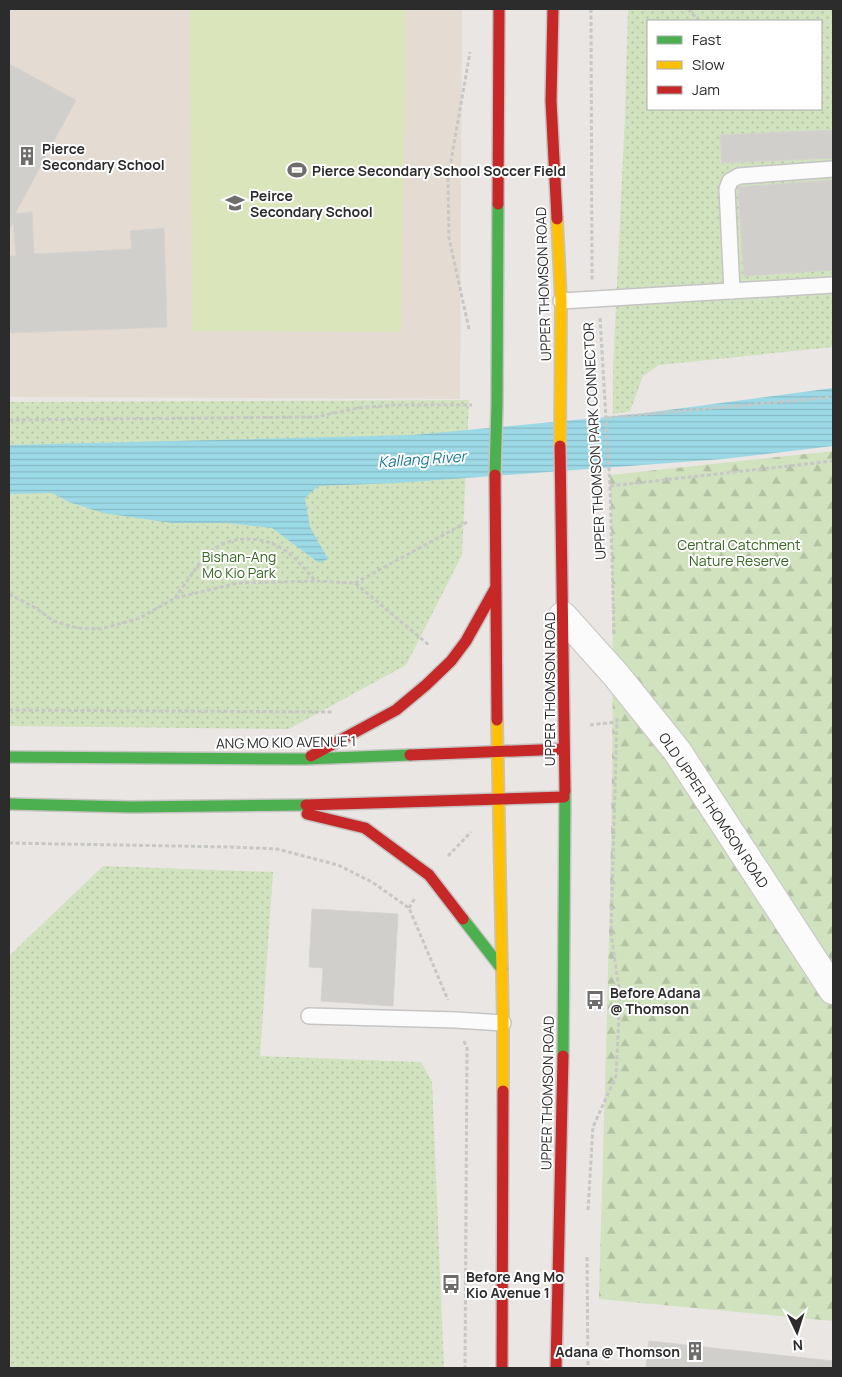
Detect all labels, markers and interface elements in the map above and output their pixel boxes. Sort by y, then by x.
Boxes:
legend [647,20,822,110]
text: Fast [692,29,721,50]
text: Slow [692,54,725,75]
text: Jam [692,79,720,100]
place label: Pierce Secondary School [42,139,165,174]
building icon: Pierce Secondary School [16,145,38,167]
sports icon: Pierce Secondary School Soccer Field [286,159,308,181]
place label: Pierce Secondary School Soccer Field [312,161,566,180]
place label: Peirce Secondary School [250,186,373,221]
school or university icon: Peirce Secondary School [224,192,246,214]
street label: UPPER THOMSON ROAD [531,207,555,361]
street label: UPPER THOMSON PARK CONNECTOR [578,322,610,560]
water label: Kallang River [377,445,469,473]
park label: Central Catchment Nature Reserve [677,535,801,570]
park label: Bishan-Ang Mo Kio Park [202,547,277,582]
street label: UPPER THOMSON ROAD [540,612,559,766]
street label: OLD UPPER THOMSON ROAD [655,729,773,891]
street label: ANG MO KIO AVENUE 1 [216,731,356,753]
place label: Before Adana @ Thomson [610,983,701,1018]
bus stop icon: Before Adana @ Thomson [584,989,606,1011]
street label: UPPER THOMSON ROAD [536,1016,558,1170]
place label: Before Ang Mo Kio Avenue 1 [466,1267,564,1302]
bus stop icon: Before Ang Mo Kio Avenue 1 [440,1273,462,1295]
north arrow [772,1307,822,1357]
text: N [792,1336,804,1355]
building icon: Adana @ Thomson [684,1340,706,1362]
place label: Adana @ Thomson [555,1342,680,1361]

